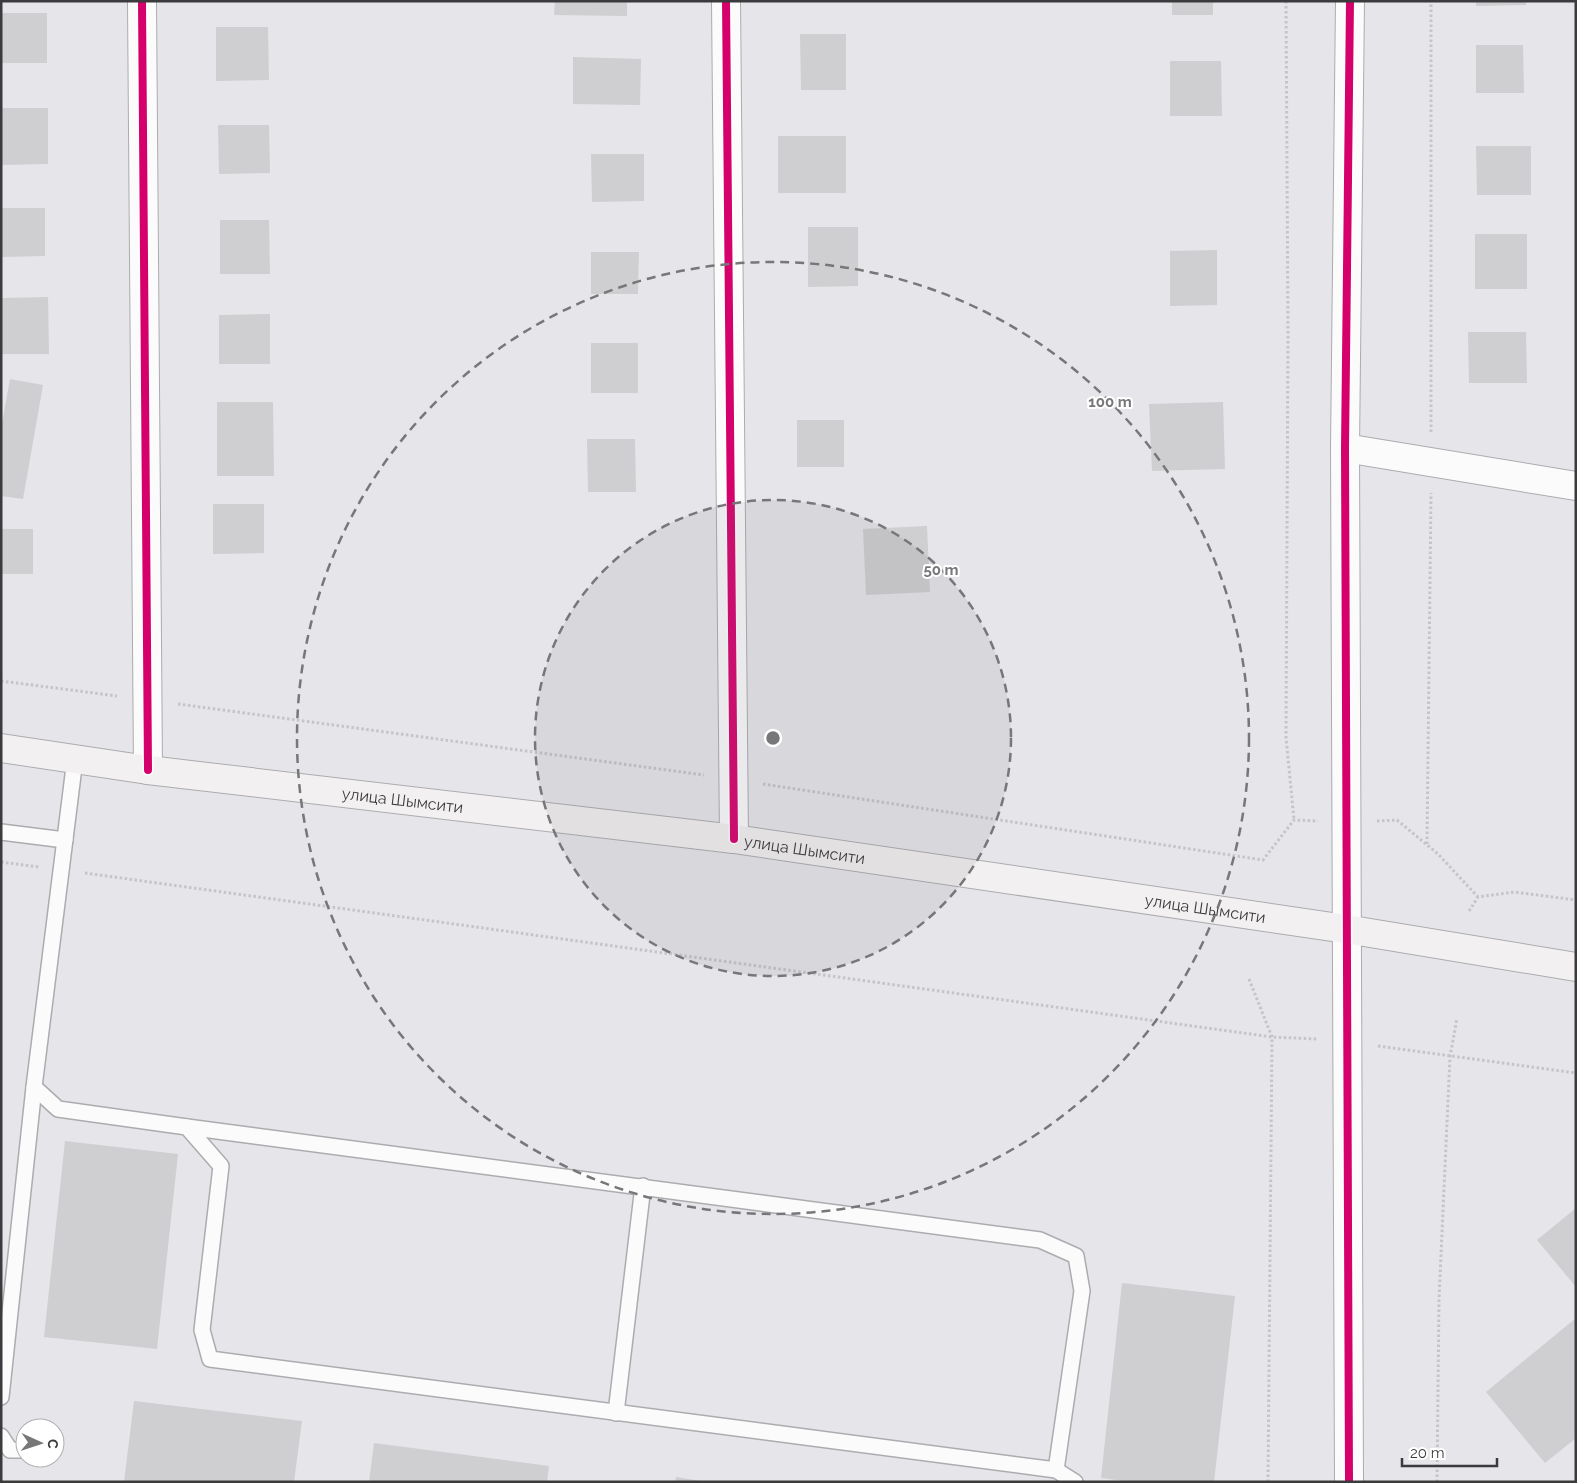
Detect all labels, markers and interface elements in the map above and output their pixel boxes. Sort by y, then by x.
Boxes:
text: 100 m [1088,393,1132,411]
text: 50 m [923,561,959,579]
centre of rings [764,729,782,747]
street label: улица Шымсити [341,784,464,817]
street label: улица Шымсити [743,832,866,868]
street label: улица Шымсити [1143,891,1267,927]
north arrow [15,1418,65,1468]
scale bar [1402,1436,1497,1468]
text: С [45,1438,61,1449]
text: 20 m [1410,1444,1445,1462]

